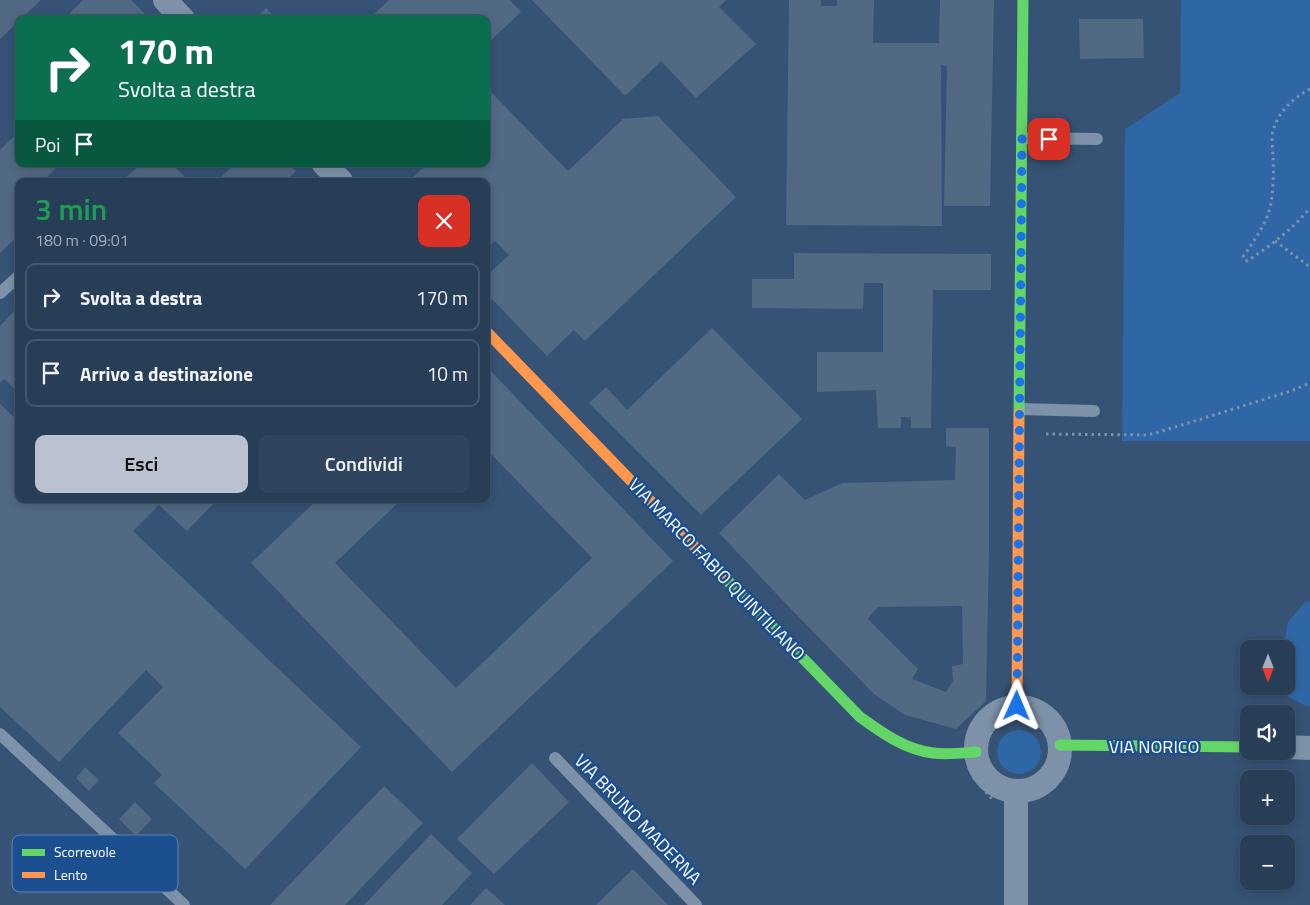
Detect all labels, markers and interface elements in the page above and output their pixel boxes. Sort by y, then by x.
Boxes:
text: 170 m [118,24,214,78]
icon: right [35,35,100,100]
text: Svolta a destra [118,72,256,106]
pin [1028,118,1070,160]
icon: arrive [1035,125,1063,153]
text: Poi [35,130,60,159]
icon: arrive [70,130,98,158]
text: 3 min [35,186,107,232]
button: close [418,195,470,247]
text: 180 m · 09:01 [35,228,129,252]
icon: right [37,283,65,311]
text: Svolta a destra [80,283,202,312]
text: 170 m [416,283,468,312]
icon: arrive [37,359,65,387]
text: Arrivo a destinazione [80,359,253,388]
text: 10 m [427,359,468,388]
button: Esci [35,435,248,493]
button: Condividi [258,435,470,493]
street label: VIA MARCO FABIO QUINTILIANO [622,472,812,666]
north arrow [1240,640,1295,695]
map controls [1240,640,1295,890]
position arrow [990,679,1042,731]
button: sound [1240,705,1295,760]
street label: VIA NORICO [1109,733,1199,760]
street label: VIA BRUNO MADERNA [568,747,708,891]
button: + [1240,770,1295,825]
legend [12,835,178,892]
button: − [1240,835,1295,890]
text: Scorrevole [54,841,116,862]
text: Lento [54,864,88,885]

